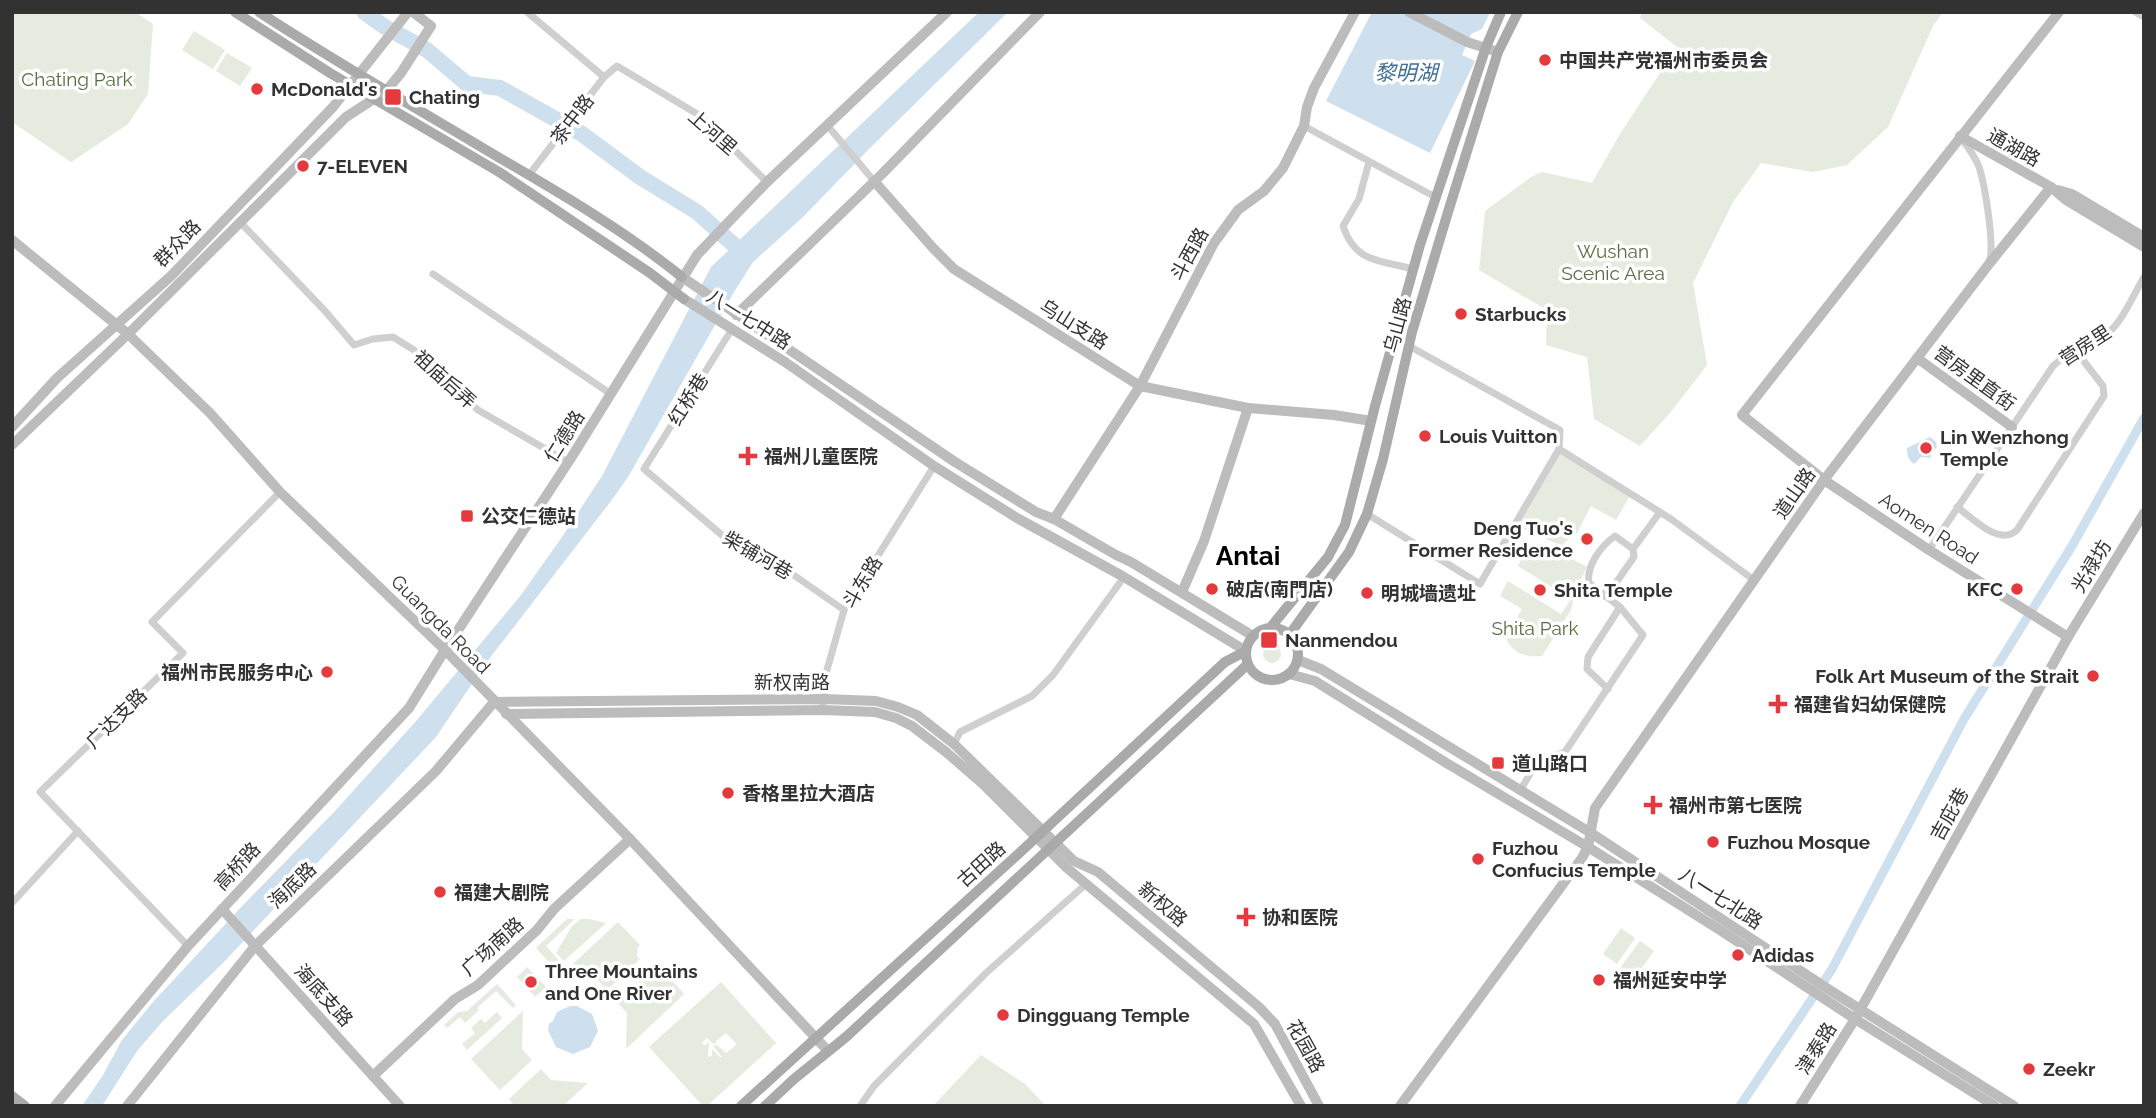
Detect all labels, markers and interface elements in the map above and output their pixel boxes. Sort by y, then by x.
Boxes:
place label: 中国共产党福州市委员会 [1559,49,1768,71]
marker: 中国共产党福州市委员会 [1537,52,1553,68]
water label: 黎明湖 [1375,60,1440,85]
park label: Chating Park [21,68,133,90]
place label: McDonald's [271,78,377,100]
marker: McDonald's [249,81,265,97]
place label: Chating [409,86,480,108]
marker: Chating [383,87,403,107]
street label: 茶中路 [546,90,598,148]
street label: 上河里 [684,105,742,159]
street label: 通湖路 [1984,124,2044,170]
place label: 7-ELEVEN [317,155,408,177]
marker: 7-ELEVEN [295,158,311,174]
street label: 群众路 [149,215,205,271]
street label: 斗西路 [1166,224,1212,284]
park label: Wushan Scenic Area [1561,240,1665,284]
street label: 八一七中路 [703,284,795,354]
street label: 乌山支路 [1036,295,1112,353]
street label: 乌山路 [1379,295,1415,355]
place label: Starbucks [1475,303,1566,325]
marker: Starbucks [1453,306,1469,322]
street label: 营房里 [2055,320,2115,370]
street label: 营房里直街 [1930,341,2020,415]
street label: 祖庙后弄 [409,345,481,413]
street label: 红桥巷 [664,369,712,429]
street label: 仁德路 [540,406,588,466]
place label: Louis Vuitton [1439,425,1558,447]
place label: Lin Wenzhong Temple [1940,426,2069,470]
marker: Louis Vuitton [1417,428,1433,444]
marker: Lin Wenzhong Temple [1918,440,1934,456]
place label: 福州儿童医院 [764,445,878,467]
marker: 福州儿童医院 [738,446,758,466]
street label: 道山路 [1769,463,1819,523]
street label: Aomen Road [1875,488,1983,568]
place label: 公交仁德站 [481,505,576,527]
marker: 公交仁德站 [459,508,475,524]
place label: Deng Tuo's Former Residence [1408,517,1573,561]
street label: 柴铺河巷 [720,526,796,584]
marker: Deng Tuo's Former Residence [1579,531,1595,547]
street label: 光禄坊 [2067,536,2115,596]
district label: Antai [1216,541,1280,571]
street label: 斗东路 [838,552,886,612]
street label: Guangda Road [387,570,495,678]
place label: 破店(南門店) [1226,578,1333,600]
place label: KFC [1967,578,2003,600]
place label: Shita Temple [1554,579,1673,601]
marker: 破店(南門店) [1204,581,1220,597]
marker: KFC [2009,581,2025,597]
place label: 明城墙遗址 [1381,582,1476,604]
marker: Shita Temple [1532,582,1548,598]
marker: 明城墙遗址 [1359,585,1375,601]
park label: Shita Park [1491,617,1579,639]
place label: Nanmendou [1285,629,1398,651]
marker: Nanmendou [1259,630,1279,650]
place label: 福州市民服务中心 [161,661,313,683]
marker: 福州市民服务中心 [319,664,335,680]
place label: Folk Art Museum of the Strait [1815,665,2080,687]
marker: Folk Art Museum of the Strait [2085,668,2101,684]
street label: 新权南路 [754,671,830,693]
street label: 广达支路 [81,684,151,752]
place label: 福建省妇幼保健院 [1794,693,1946,715]
marker: 福建省妇幼保健院 [1768,694,1788,714]
place label: 道山路口 [1512,752,1588,774]
marker: 道山路口 [1490,755,1506,771]
place label: 香格里拉大酒店 [742,782,875,804]
street label: 吉庇巷 [1926,784,1972,844]
marker: 香格里拉大酒店 [720,785,736,801]
place label: 福州市第七医院 [1669,794,1802,816]
marker: 福州市第七医院 [1643,795,1663,815]
place label: Fuzhou Mosque [1727,831,1870,853]
marker: Fuzhou Mosque [1705,834,1721,850]
street label: 古田路 [952,837,1010,891]
place label: Fuzhou Confucius Temple [1492,837,1656,881]
street label: 高桥路 [210,838,264,894]
marker: Fuzhou Confucius Temple [1470,851,1486,867]
street label: 海底路 [264,857,320,913]
street label: 八一七北路 [1675,863,1767,933]
street label: 新权路 [1134,877,1192,931]
place label: 福建大剧院 [454,881,549,903]
marker: 福建大剧院 [432,884,448,900]
place label: 协和医院 [1262,906,1338,928]
marker: 协和医院 [1236,907,1256,927]
street label: 广场南路 [456,912,528,980]
place label: Adidas [1752,944,1814,966]
marker: Adidas [1730,947,1746,963]
street label: 海底支路 [290,959,358,1031]
place label: Three Mountains and One River [545,960,698,1004]
place label: 福州延安中学 [1613,969,1727,991]
marker: 福州延安中学 [1591,972,1607,988]
marker: Three Mountains and One River [523,974,539,990]
place label: Dingguang Temple [1017,1004,1190,1026]
marker: Dingguang Temple [995,1007,1011,1023]
street label: 花园路 [1283,1016,1329,1076]
street label: 津泰路 [1792,1018,1840,1078]
place label: Zeekr [2043,1058,2096,1080]
marker: Zeekr [2021,1061,2037,1077]

